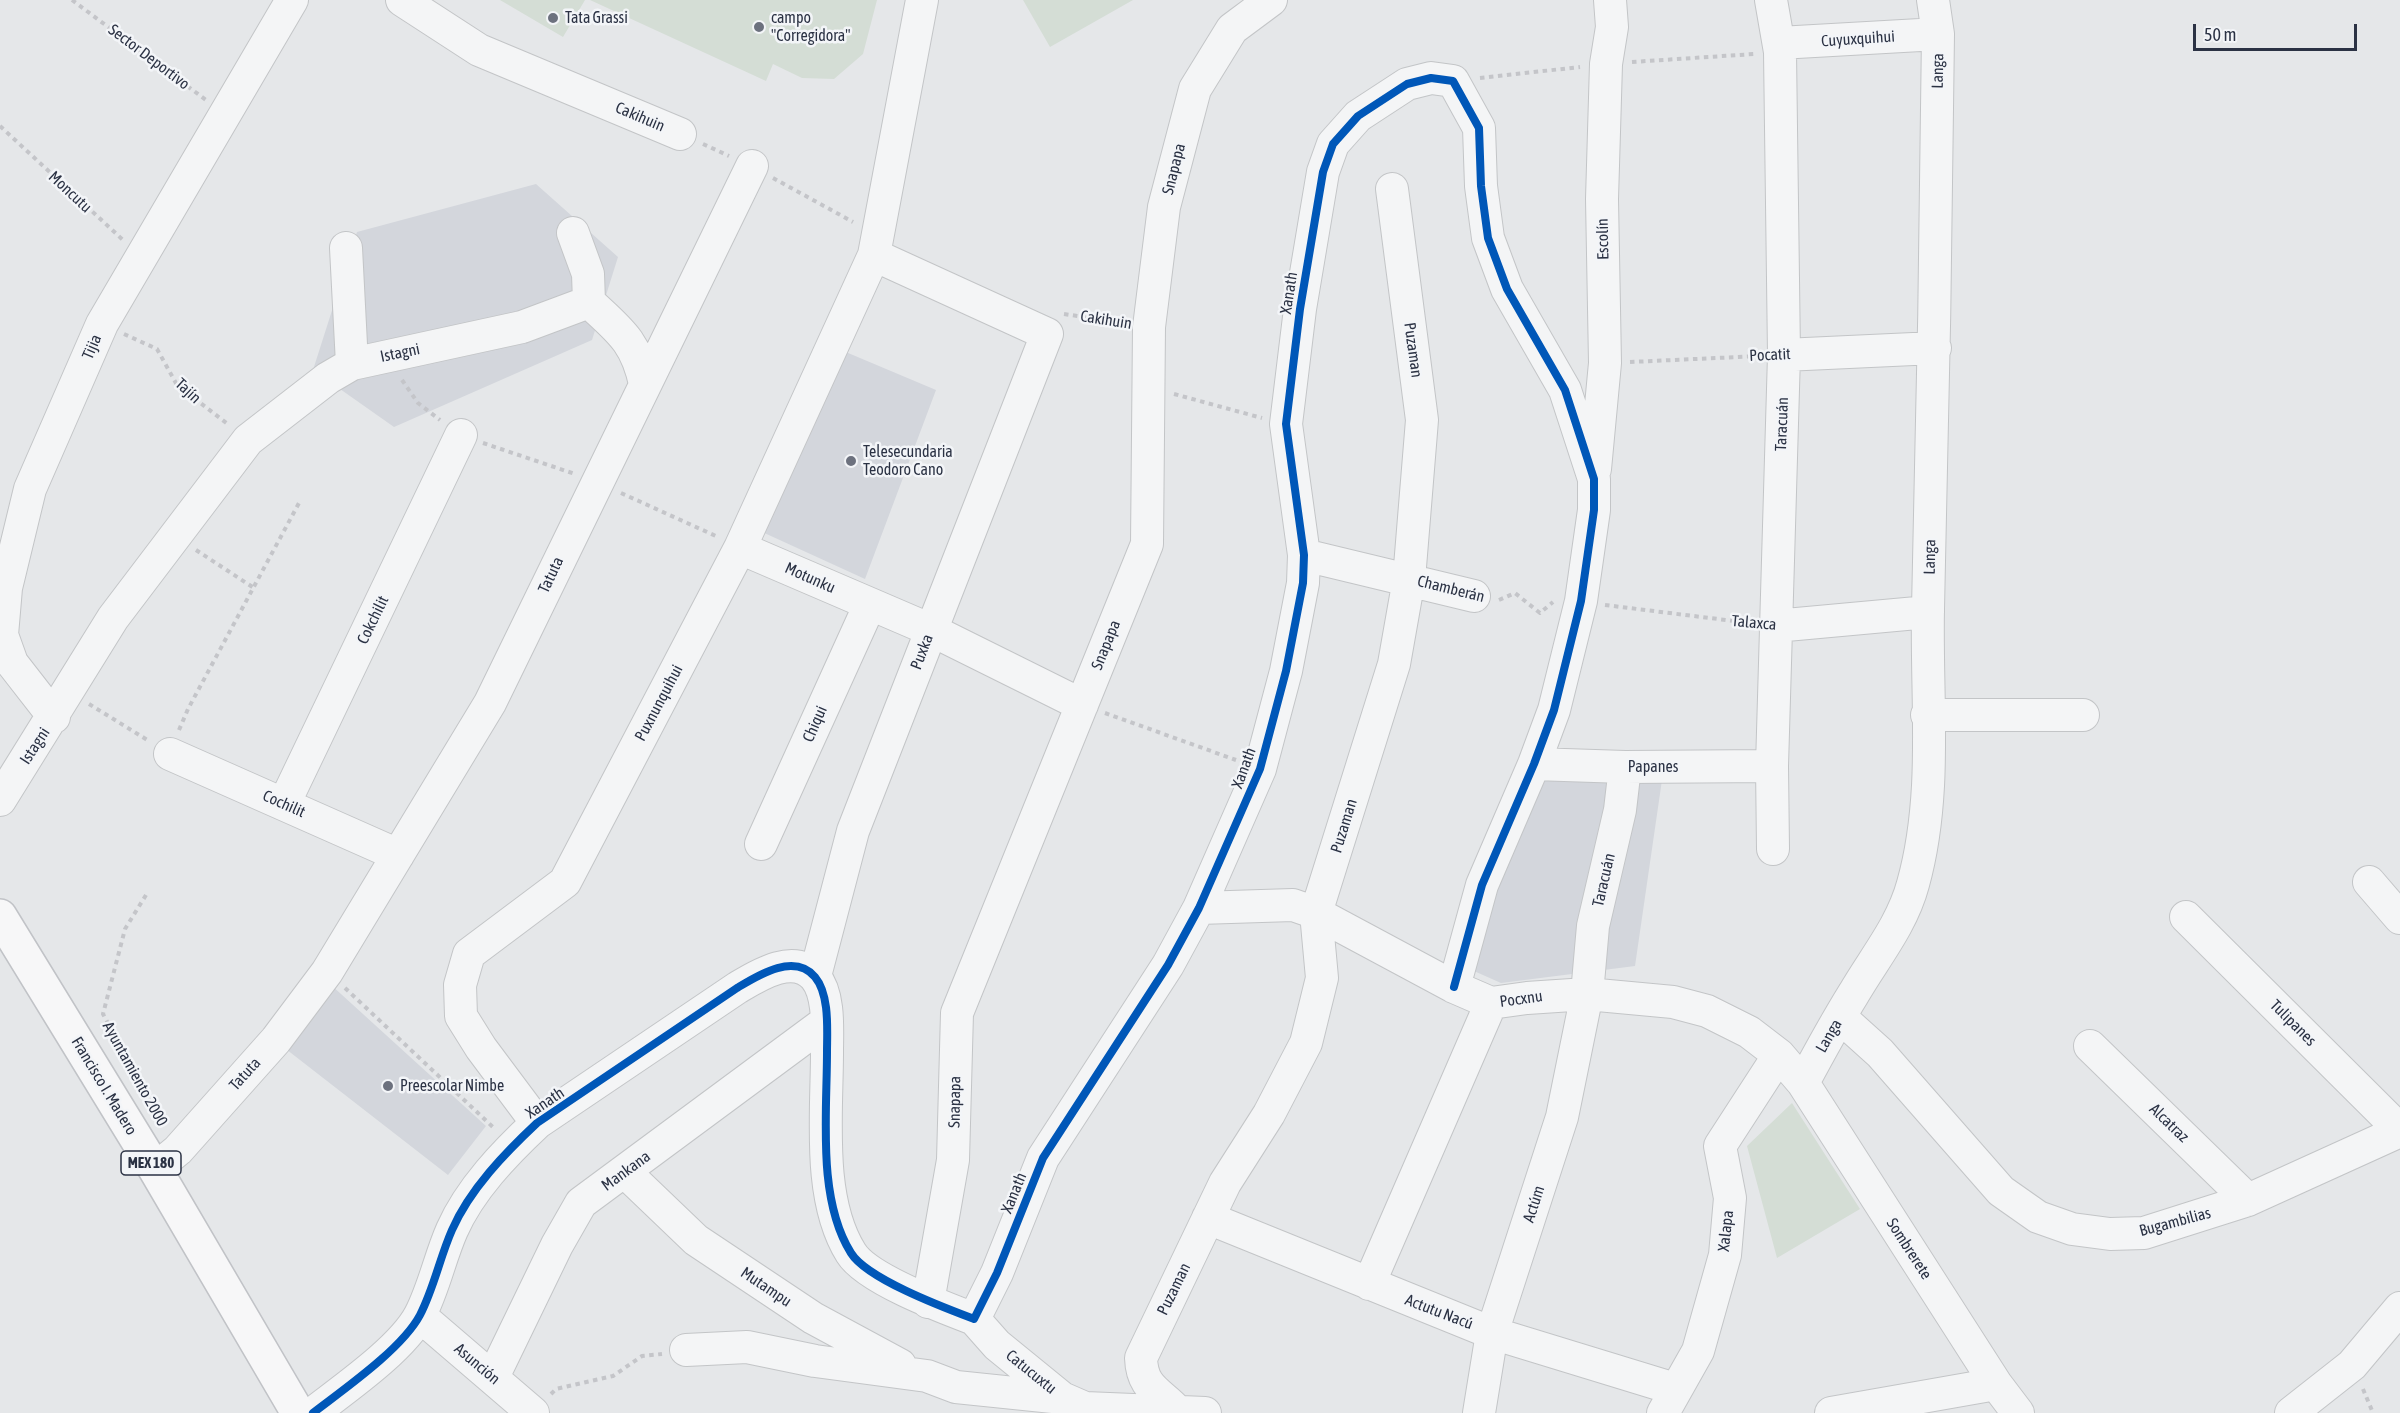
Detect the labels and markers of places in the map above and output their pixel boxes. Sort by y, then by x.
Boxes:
place label: Tata Grassi [565,8,628,28]
place label: campo "Corregidora" [771,8,850,46]
marker: Tata Grassi [546,11,560,25]
marker: campo "Corregidora" [752,20,766,34]
place label: Telesecundaria Teodoro Cano [863,442,953,480]
marker: Telesecundaria Teodoro Cano [844,454,858,468]
place label: Preescolar Nimbe [400,1076,504,1096]
marker: Preescolar Nimbe [381,1079,395,1093]

